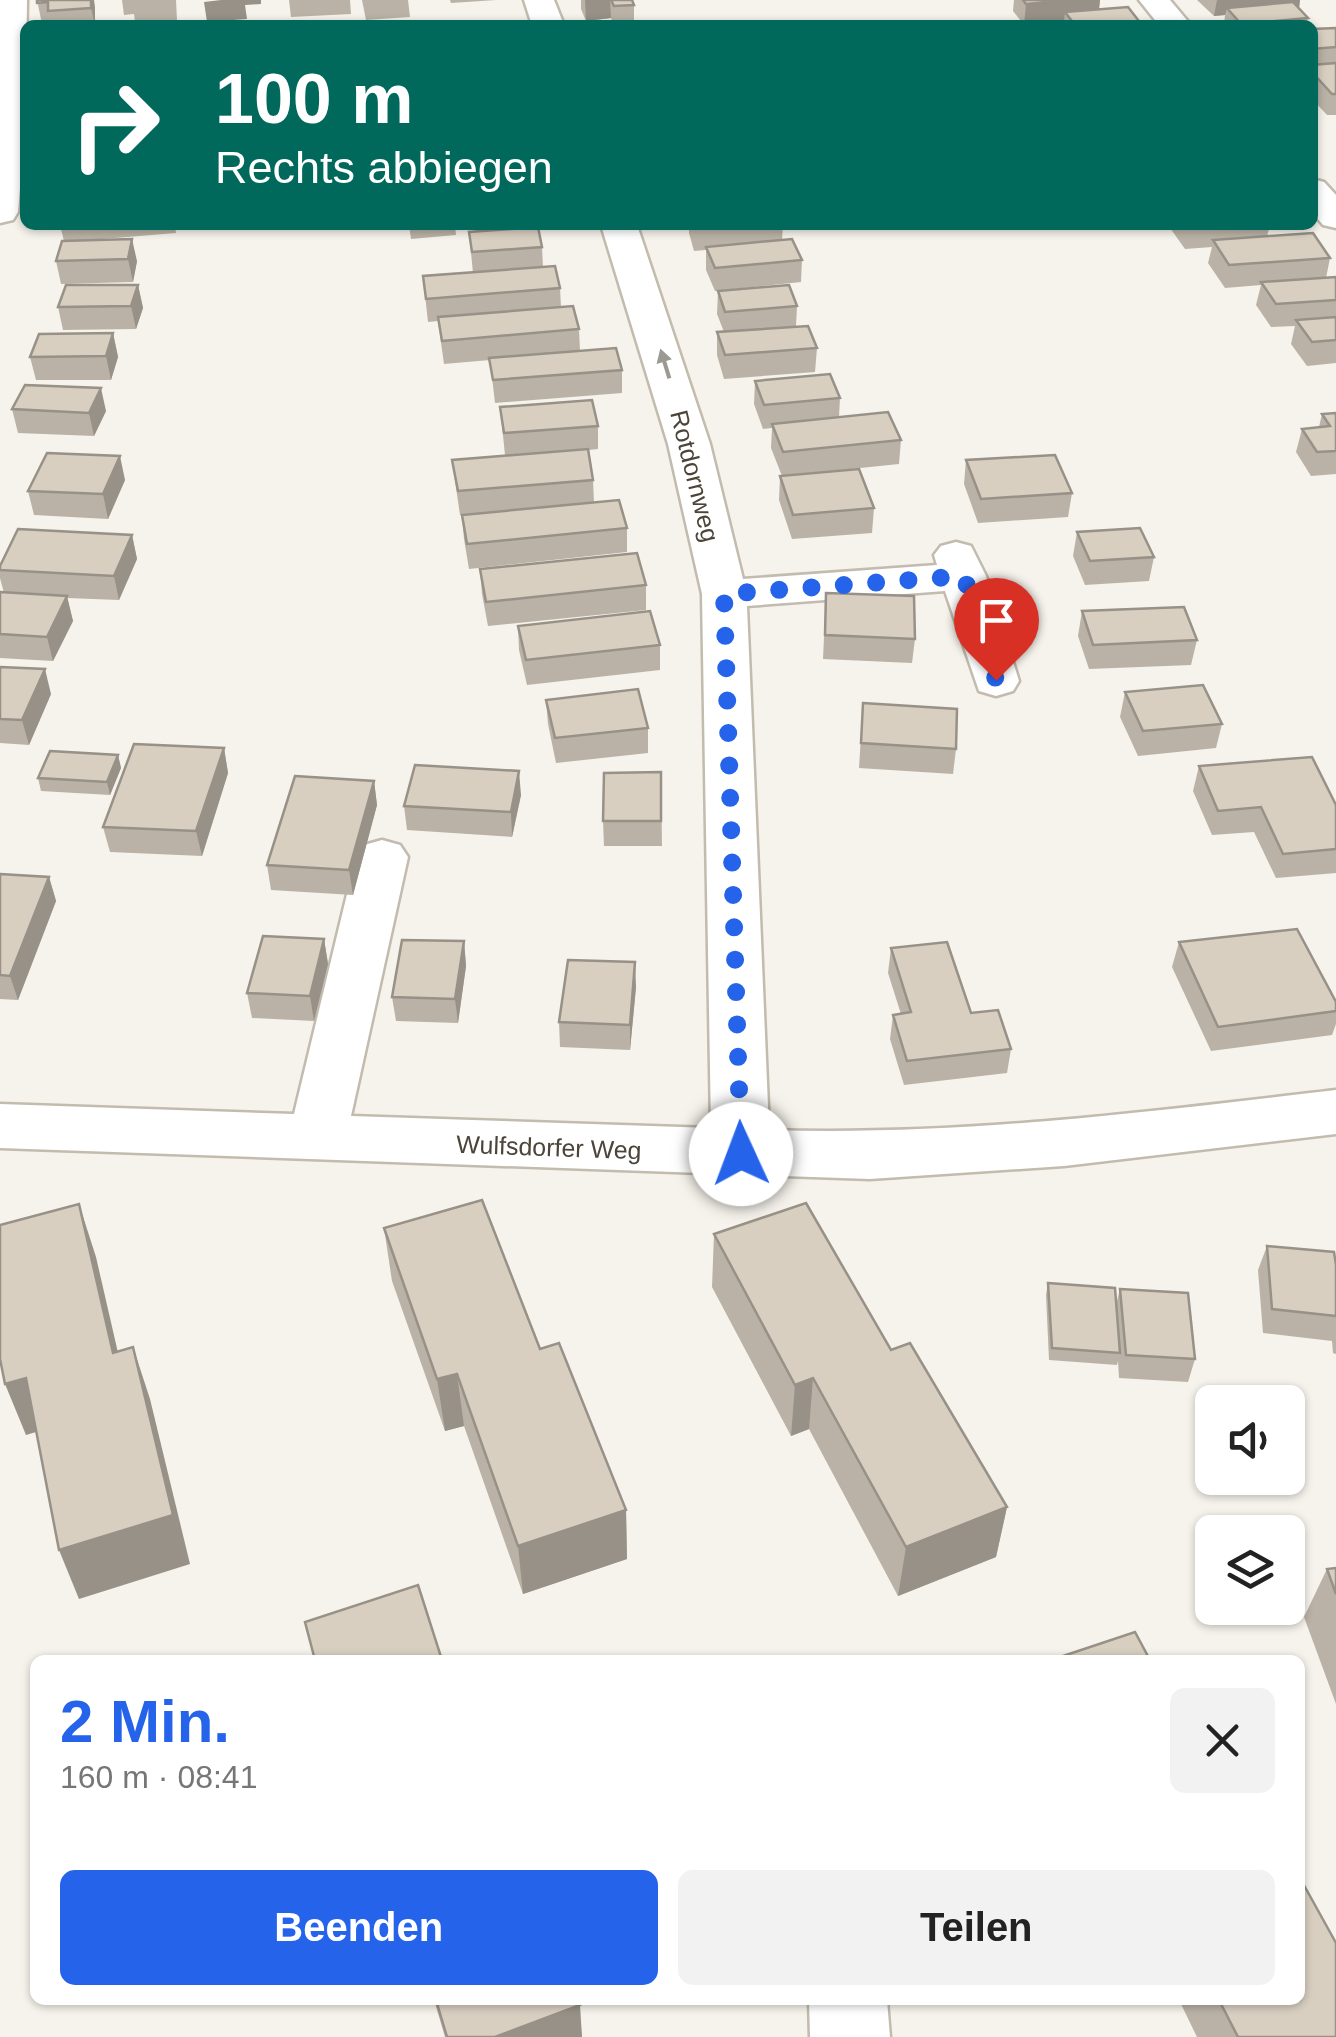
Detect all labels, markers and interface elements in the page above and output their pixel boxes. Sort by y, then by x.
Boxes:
icon: right [50,60,180,190]
text: 100 m [215,60,413,138]
text: Rechts abbiegen [215,142,553,193]
one-way arrow [657,349,672,379]
street label: Rotdornweg [665,407,725,545]
pin [954,578,1039,681]
icon: arrive [969,593,1024,648]
position arrow [689,1102,793,1206]
street label: Wulfsdorfer Weg [456,1130,642,1164]
map controls [1195,1385,1305,1625]
button: sound [1195,1385,1305,1495]
button: layers [1195,1515,1305,1625]
text: 2 Min. [60,1688,230,1755]
button: close [1170,1688,1275,1793]
text: 160 m · 08:41 [60,1759,257,1795]
button: Beenden [60,1870,658,1985]
button: Teilen [678,1870,1275,1985]

